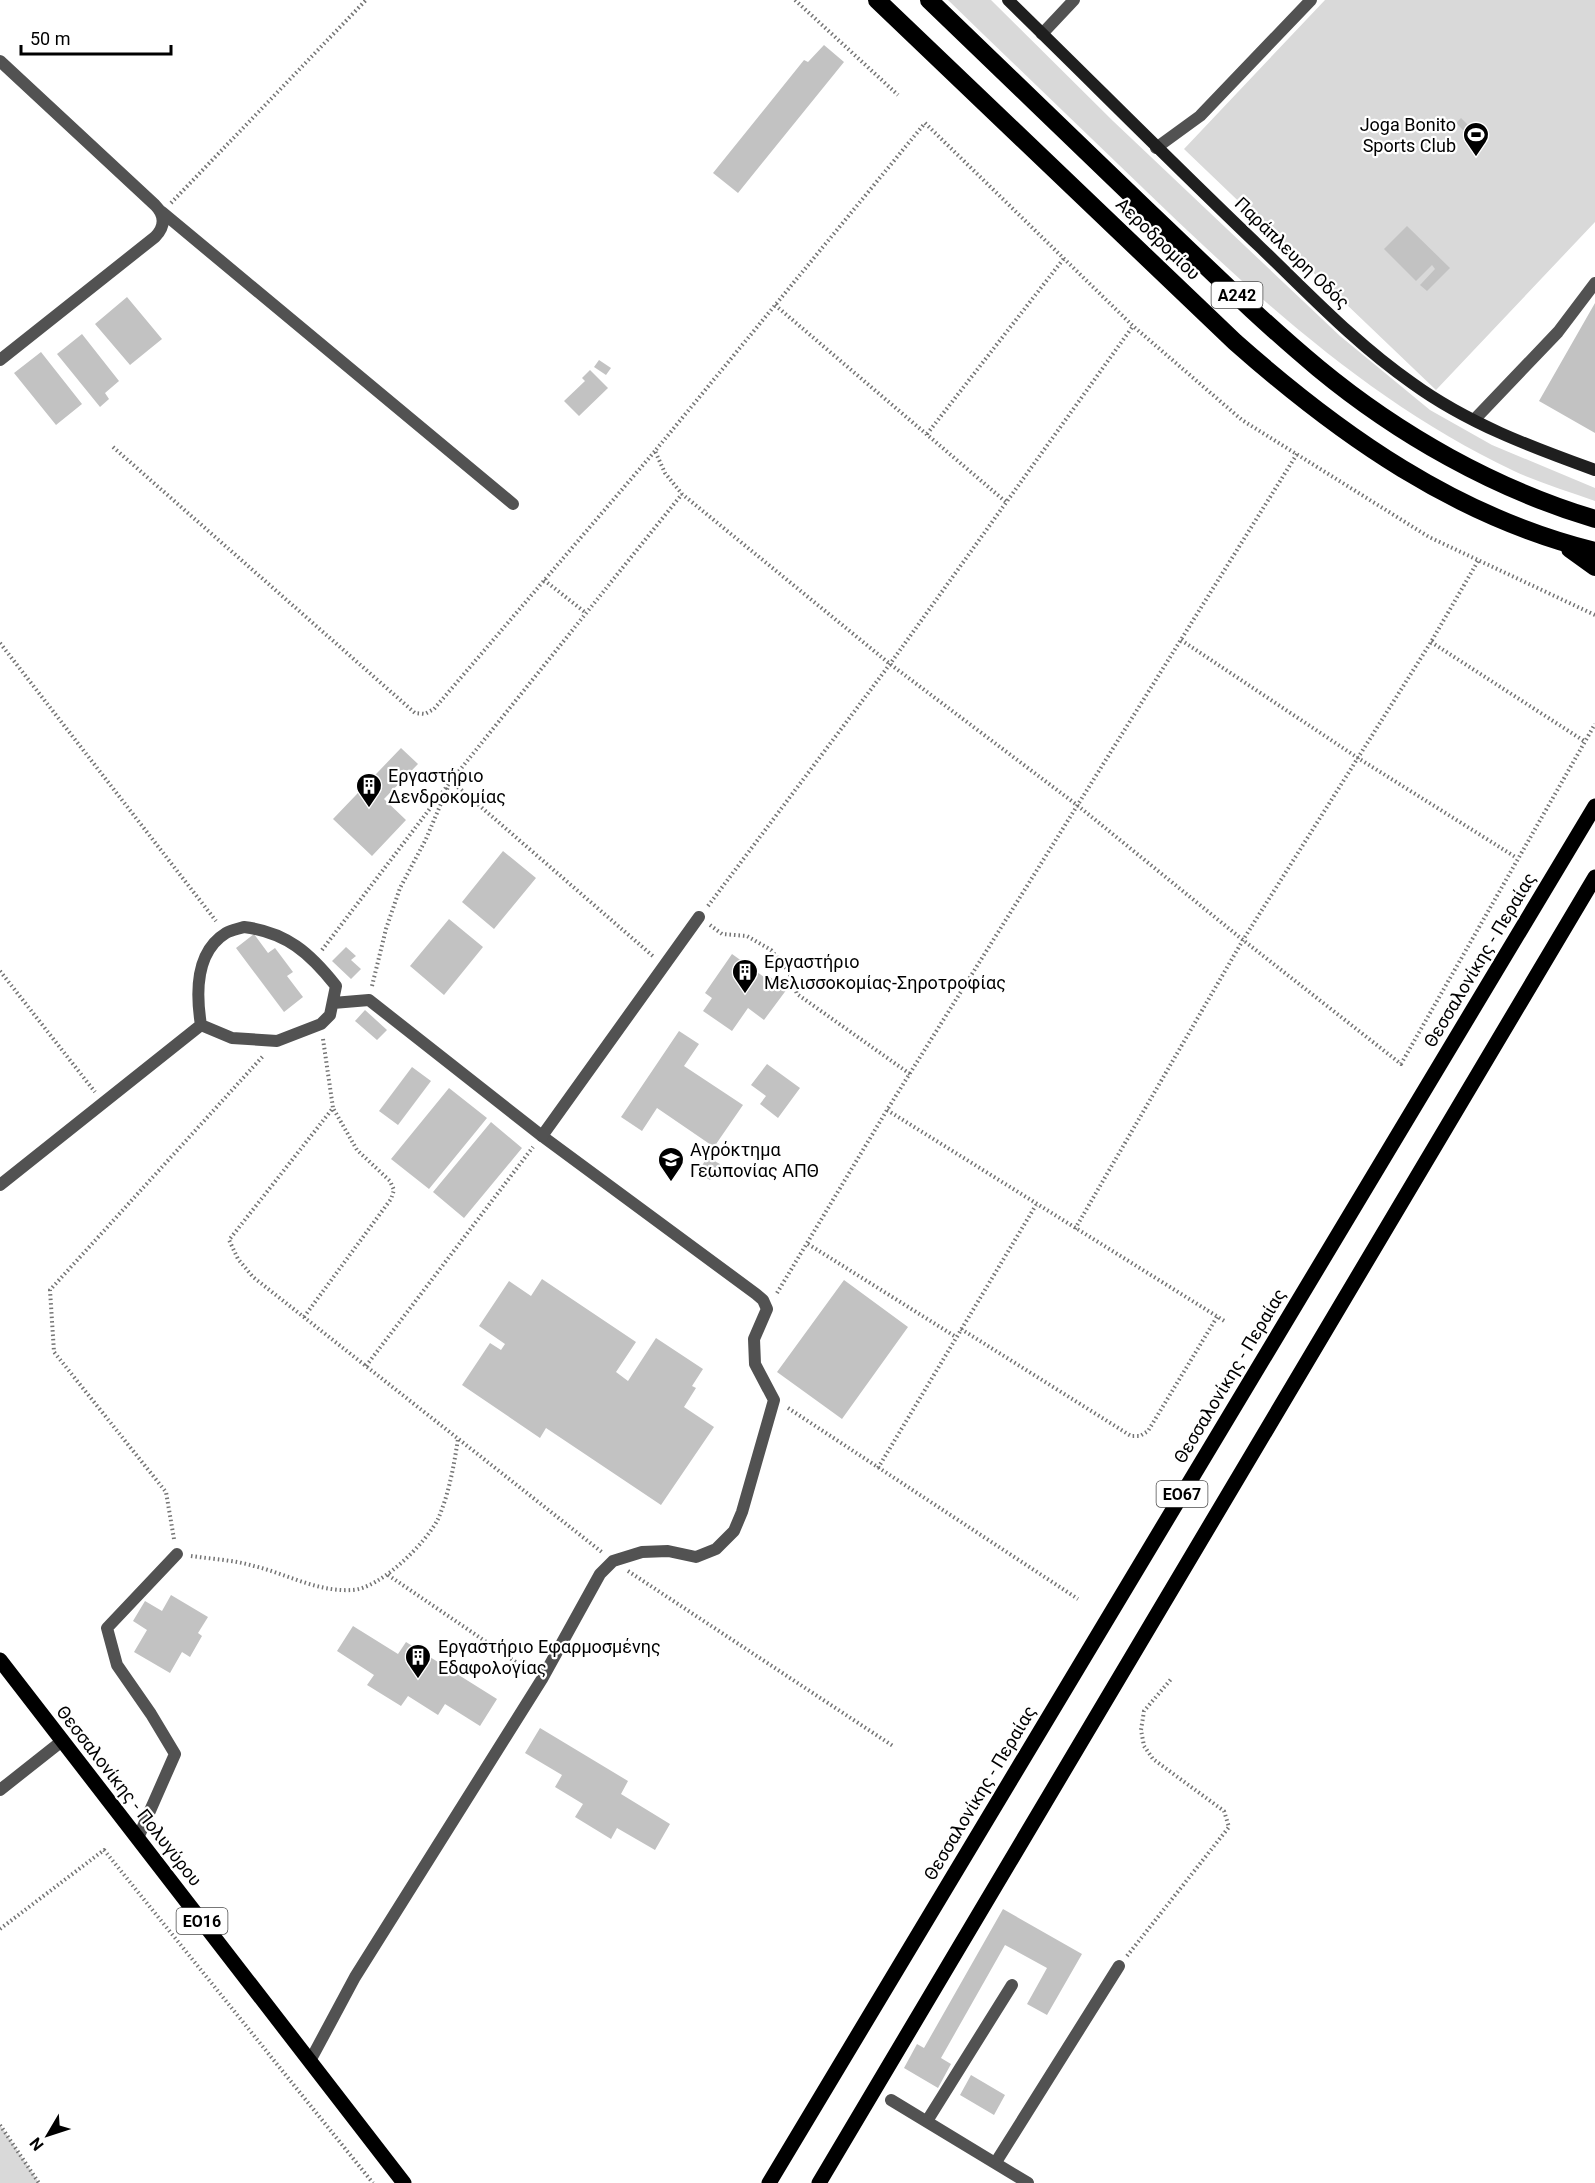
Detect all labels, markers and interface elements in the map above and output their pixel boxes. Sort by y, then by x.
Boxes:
scale bar [21,18,171,56]
text: 50 m [30,28,70,49]
place label: Joga Bonito Sports Club [1360,114,1456,156]
sports icon: Joga Bonito Sports Club [1461,120,1491,158]
street label: Αεροδρομίου [1112,193,1205,284]
street label: Παράπλευρη Οδός [1231,193,1354,313]
road number: Α242 [1212,282,1262,308]
place label: Εργαστήριο Δενδροκομίας [388,765,506,807]
building icon: Εργαστήριο Δενδροκομίας [354,771,384,809]
street label: Θεσσαλονίκης - Περαίας [1419,869,1540,1051]
place label: Εργαστήριο Μελισσοκομίας-Σηροτροφίας [764,951,1006,993]
building icon: Εργαστήριο Μελισσοκομίας-Σηροτροφίας [730,957,760,995]
place label: Αγρόκτημα Γεωπονίας ΑΠΘ [690,1139,819,1181]
school or university icon: Αγρόκτημα Γεωπονίας ΑΠΘ [656,1145,686,1183]
street label: Θεσσαλονίκης - Περαίας [1169,1285,1290,1467]
road number: ΕΟ67 [1156,1481,1208,1507]
place label: Εργαστήριο Εφαρμοσμένης Εδαφολογίας [438,1636,661,1678]
building icon: Εργαστήριο Εφαρμοσμένης Εδαφολογίας [403,1642,433,1680]
street label: Θεσσαλονίκης - Πολυγύρου [52,1701,206,1890]
street label: Θεσσαλονίκης - Περαίας [919,1702,1040,1884]
road number: ΕΟ16 [176,1908,228,1934]
north arrow [18,2105,78,2165]
text: N [26,2134,48,2154]

